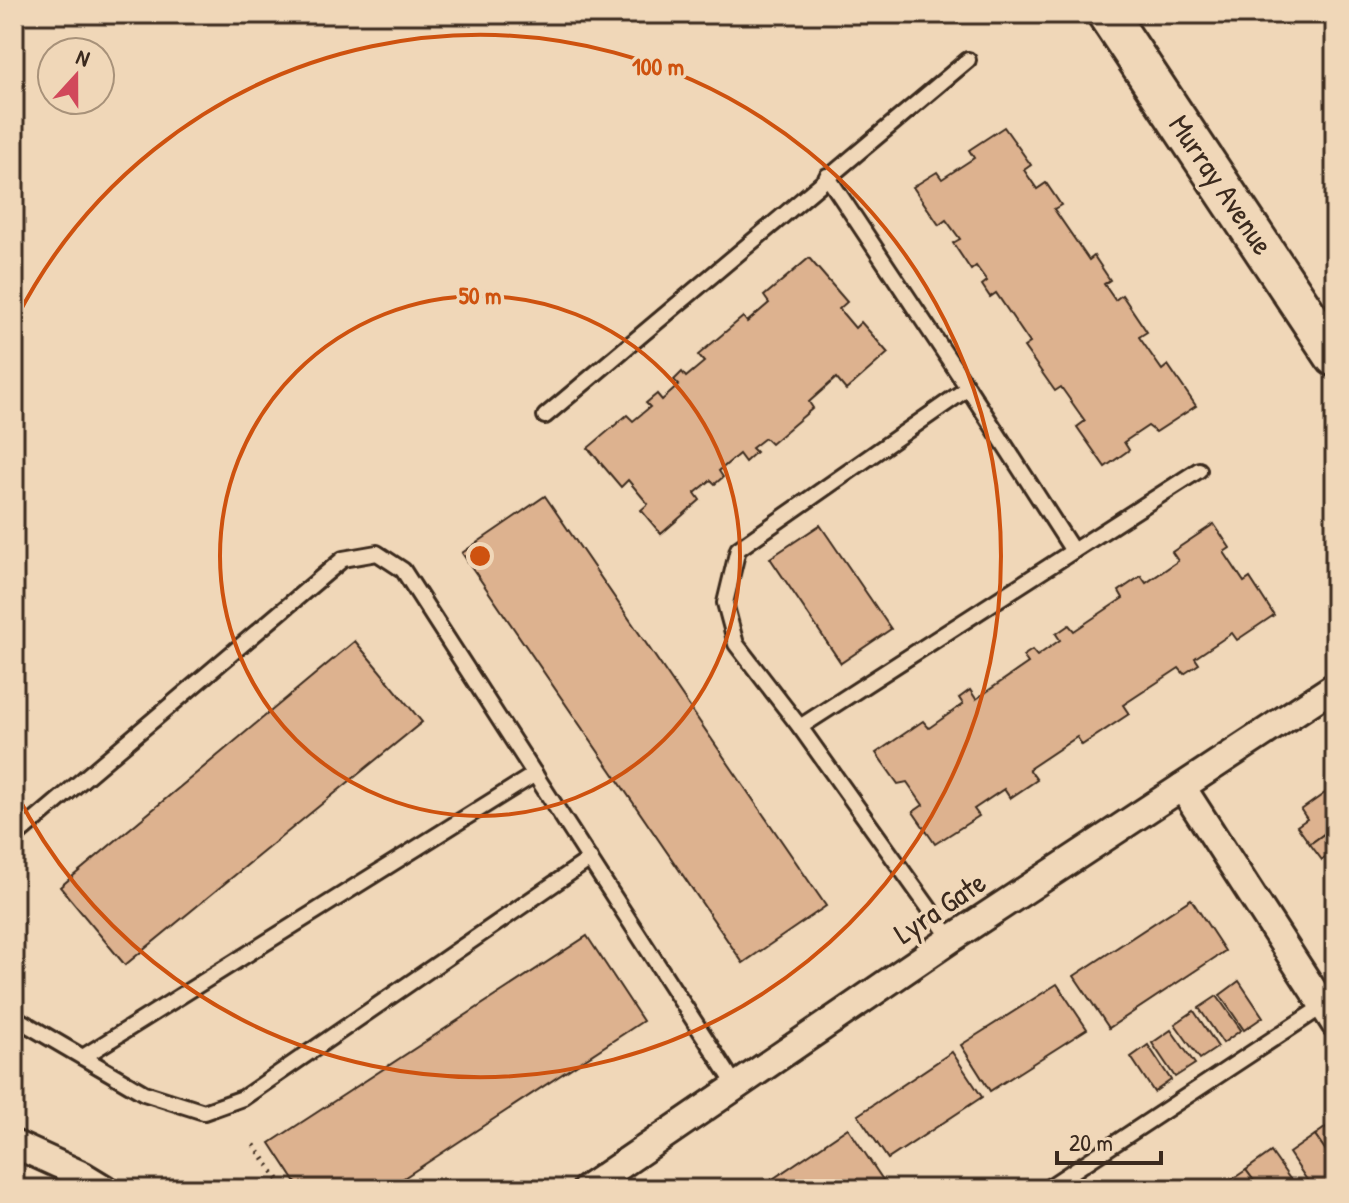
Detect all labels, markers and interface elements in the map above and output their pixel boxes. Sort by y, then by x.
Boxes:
north arrow [36,36,116,116]
text: N [72,41,94,74]
text: 100 m [632,50,684,82]
street label: Murray Avenue [1160,107,1283,262]
text: 50 m [459,279,501,311]
centre of rings [466,542,494,570]
street label: Lyra Gate [886,862,993,952]
scale bar [1057,1115,1161,1165]
text: 20 m [1069,1126,1113,1158]

